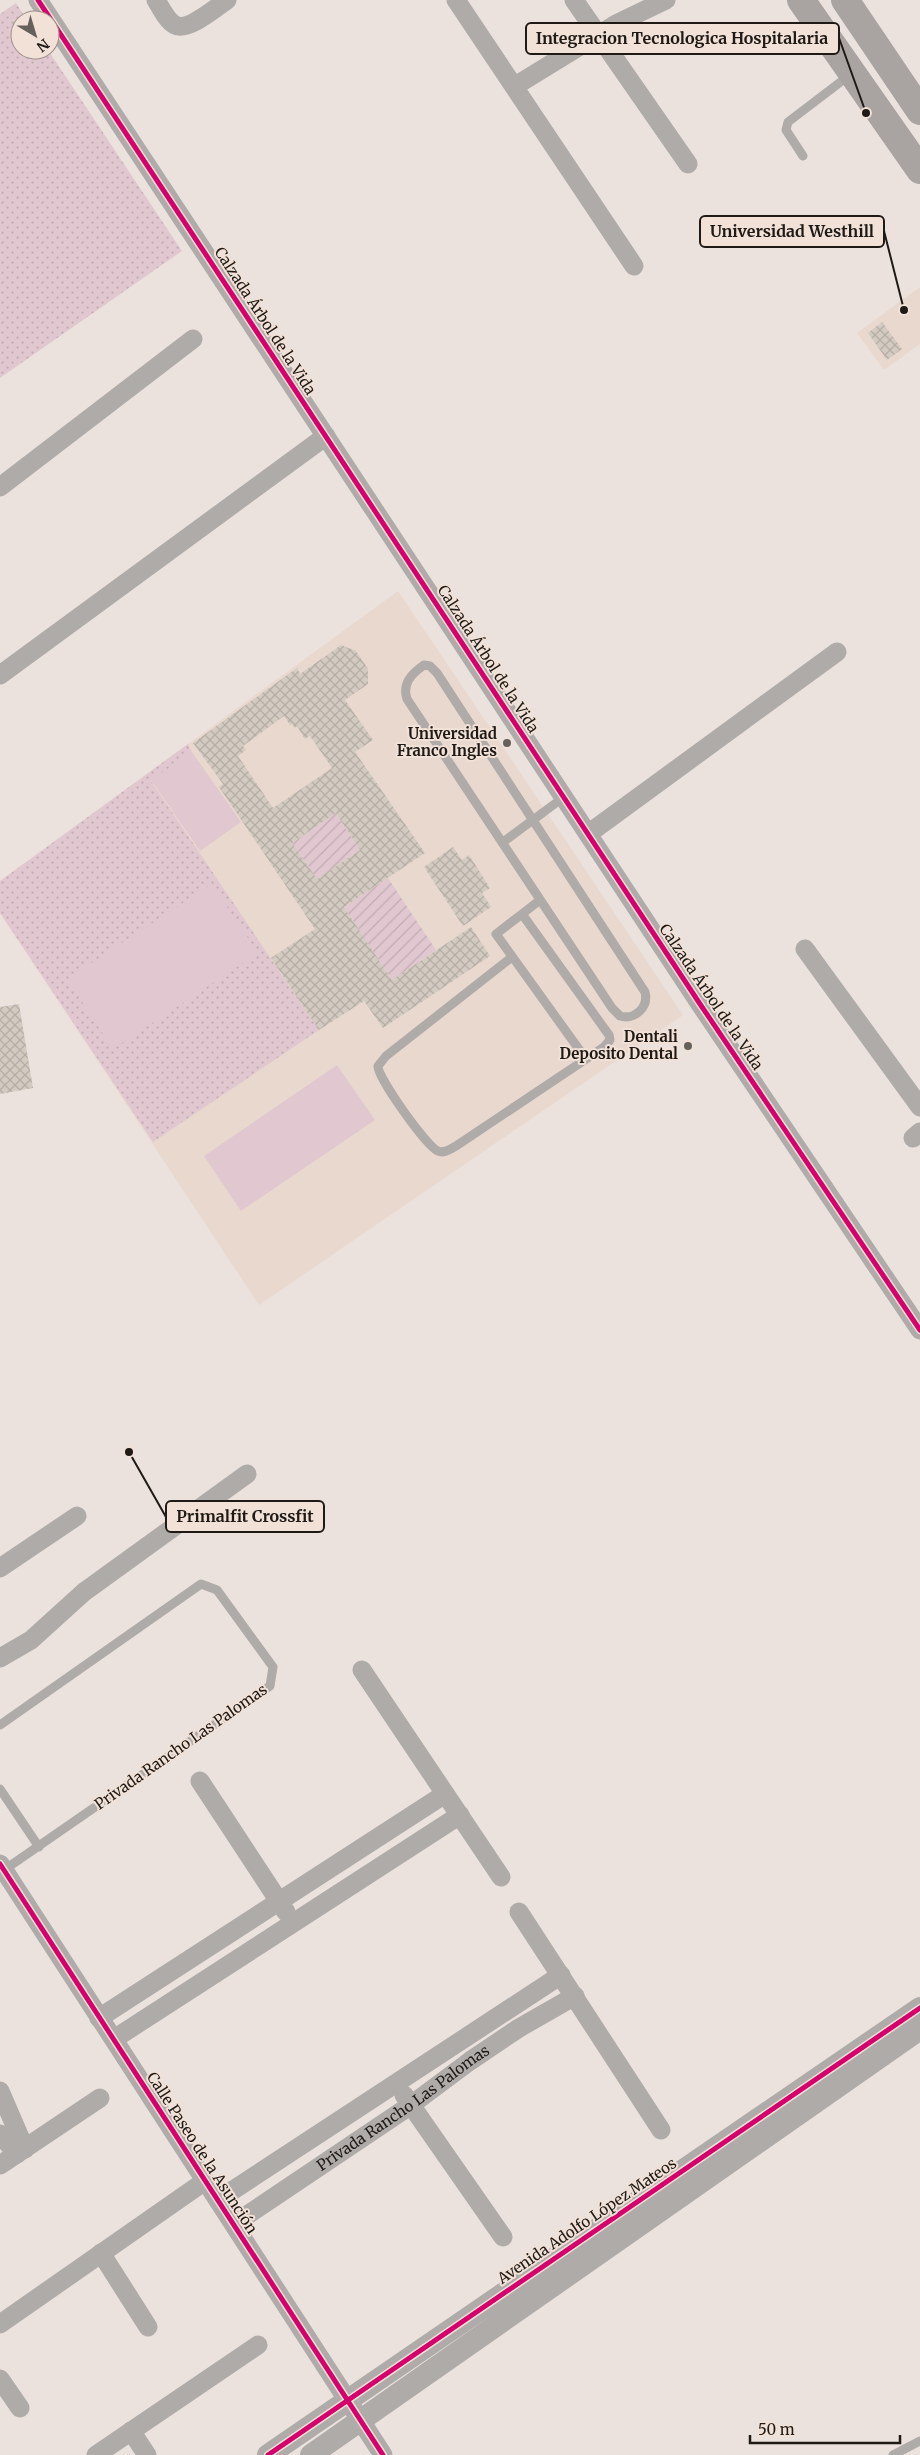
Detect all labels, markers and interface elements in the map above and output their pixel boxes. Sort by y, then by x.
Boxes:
north arrow [10,10,60,60]
callout: Integracion Tecnologica Hospitalaria [526,23,839,54]
text: Integracion Tecnologica Hospitalaria [536,28,828,48]
text: N [33,35,53,56]
callout: Universidad Westhill [700,216,884,247]
text: Universidad Westhill [710,221,874,241]
street label: Calzada Árbol de la Vida [211,243,321,398]
street label: Calzada Árbol de la Vida [434,581,544,736]
place label: Universidad Franco Ingles [397,724,497,760]
marker: Universidad Franco Ingles [501,737,513,749]
street label: Calzada Árbol de la Vida [655,919,768,1073]
place label: Dentali Deposito Dental [560,1027,678,1063]
marker: Dentali Deposito Dental [682,1040,694,1052]
callout: Primalfit Crossfit [166,1501,324,1532]
text: Primalfit Crossfit [176,1506,314,1526]
street label: Privada Rancho Las Palomas [91,1680,271,1814]
street label: Privada Rancho Las Palomas [313,2041,493,2175]
street label: Calle Paseo de la Asunción [143,2068,262,2237]
street label: Avenida Adolfo López Mateos [493,2153,680,2288]
scale bar [750,2412,900,2444]
text: 50 m [758,2420,795,2439]

